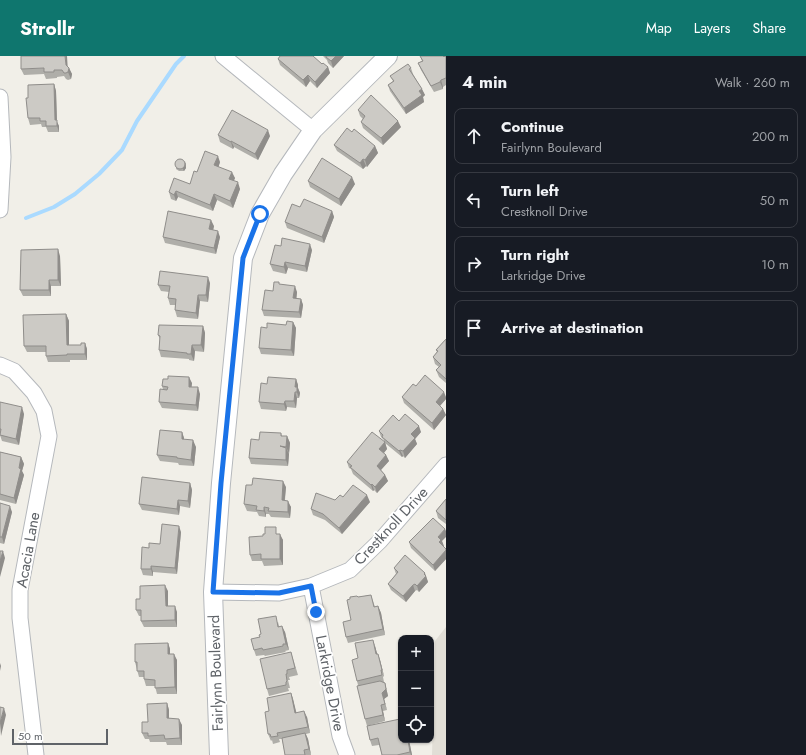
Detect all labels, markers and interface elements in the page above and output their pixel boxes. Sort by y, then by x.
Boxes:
text: Strollr [20,15,75,42]
text: Map [646,18,672,38]
text: Layers [694,18,730,38]
text: Share [752,18,786,38]
text: 4 min [462,70,507,94]
text: Walk · 260 m [715,73,790,92]
text: Continue [501,116,564,138]
icon: ahead [463,125,485,147]
text: 200 m [752,127,789,146]
text: Fairlynn Boulevard [501,138,602,157]
text: Turn left [501,180,559,202]
icon: left [463,189,485,211]
text: 50 m [760,191,789,210]
text: Crestknoll Drive [501,202,588,221]
route start [251,205,269,223]
text: Turn right [501,244,569,266]
icon: right [463,253,485,275]
text: 10 m [761,255,789,274]
text: Larkridge Drive [501,266,585,285]
icon: arrive [463,317,485,339]
text: Arrive at destination [501,317,643,339]
street label: Crestknoll Drive [349,482,433,570]
street label: Acacia Lane [11,510,46,590]
route end [307,603,325,621]
street label: Fairlynn Boulevard [203,614,229,732]
street label: Larkridge Drive [310,633,350,733]
map controls [398,635,434,743]
button: + [398,635,434,671]
button: − [398,671,434,707]
button: locate [398,707,434,743]
scale bar [12,727,108,746]
text: 50 m [18,728,43,744]

